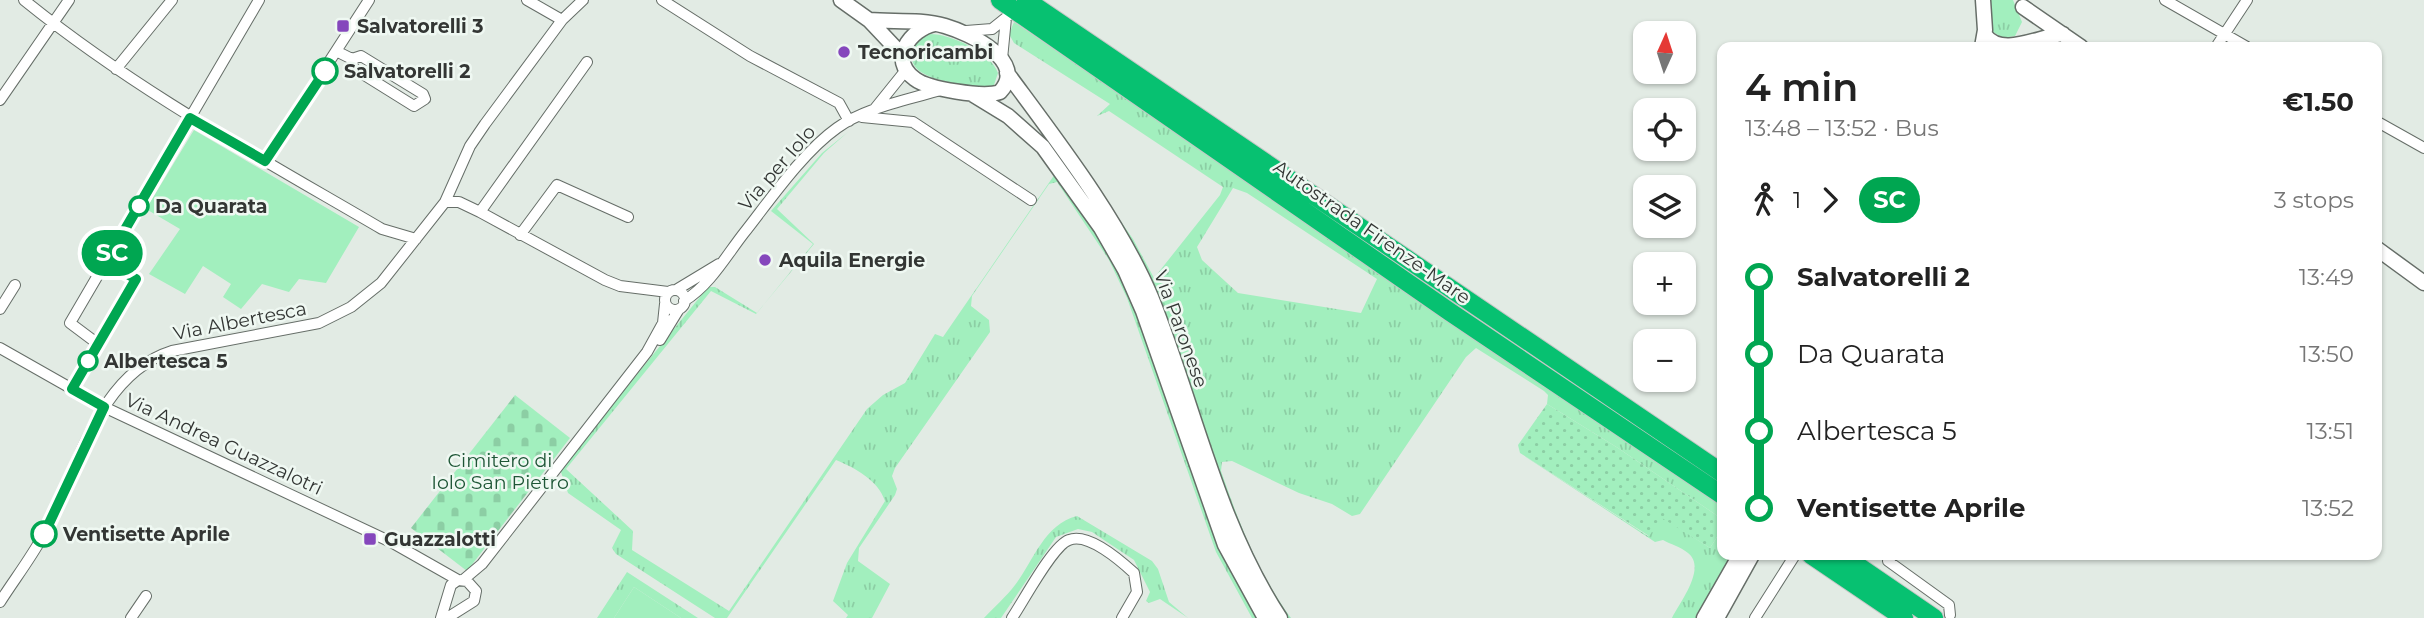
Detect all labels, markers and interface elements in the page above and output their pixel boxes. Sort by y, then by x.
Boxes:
place label: Salvatorelli 3 [357,15,483,38]
marker: Salvatorelli 3 [335,18,351,34]
north arrow [1633,21,1696,84]
map controls [1633,21,1696,392]
place label: Tecnoricambi [858,41,993,64]
marker: Tecnoricambi [836,44,852,60]
marker: Salvatorelli 2 [312,58,338,84]
place label: Salvatorelli 2 [344,60,470,83]
text: 4 min [1745,64,1858,111]
text: €1.50 [2283,86,2354,118]
button: locate [1633,98,1696,161]
text: 13:48 – 13:52 · Bus [1745,114,1939,142]
street label: Via per Iolo [734,120,820,215]
street label: Autostrada Firenze-Mare [1269,155,1475,309]
button: layers [1633,175,1696,238]
icon: walk [1745,181,1783,219]
icon: forward [1811,181,1849,219]
text: SC [1873,185,1906,214]
text: 1 [1793,186,1801,214]
text: 3 stops [2274,186,2354,214]
place label: Da Quarata [155,195,267,218]
marker: Da Quarata [129,196,149,216]
line badge: SC [80,230,144,276]
text: SC [96,238,128,267]
place label: Aquila Energie [778,249,925,272]
marker: Aquila Energie [757,252,773,268]
button: + [1633,252,1696,315]
text: Salvatorelli 2 [1797,261,1970,293]
text: 13:49 [2299,263,2354,291]
street label: Via Paronese [1149,267,1213,391]
street label: Via Albertesca [171,297,309,345]
button: − [1633,329,1696,392]
text: Da Quarata [1797,338,1945,370]
text: 13:50 [2300,340,2354,368]
place label: Albertesca 5 [103,350,228,373]
marker: Albertesca 5 [78,351,98,371]
street label: Via Andrea Guazzalotri [122,388,326,500]
text: Albertesca 5 [1797,415,1957,447]
text: 13:51 [2307,417,2354,445]
park label: Cimitero di Iolo San Pietro [431,449,569,494]
text: Ventisette Aprile [1797,492,2025,524]
text: 13:52 [2302,494,2354,522]
marker: Ventisette Aprile [31,521,57,547]
place label: Ventisette Aprile [62,523,230,546]
place label: Guazzalotti [384,528,496,551]
marker: Guazzalotti [362,531,378,547]

